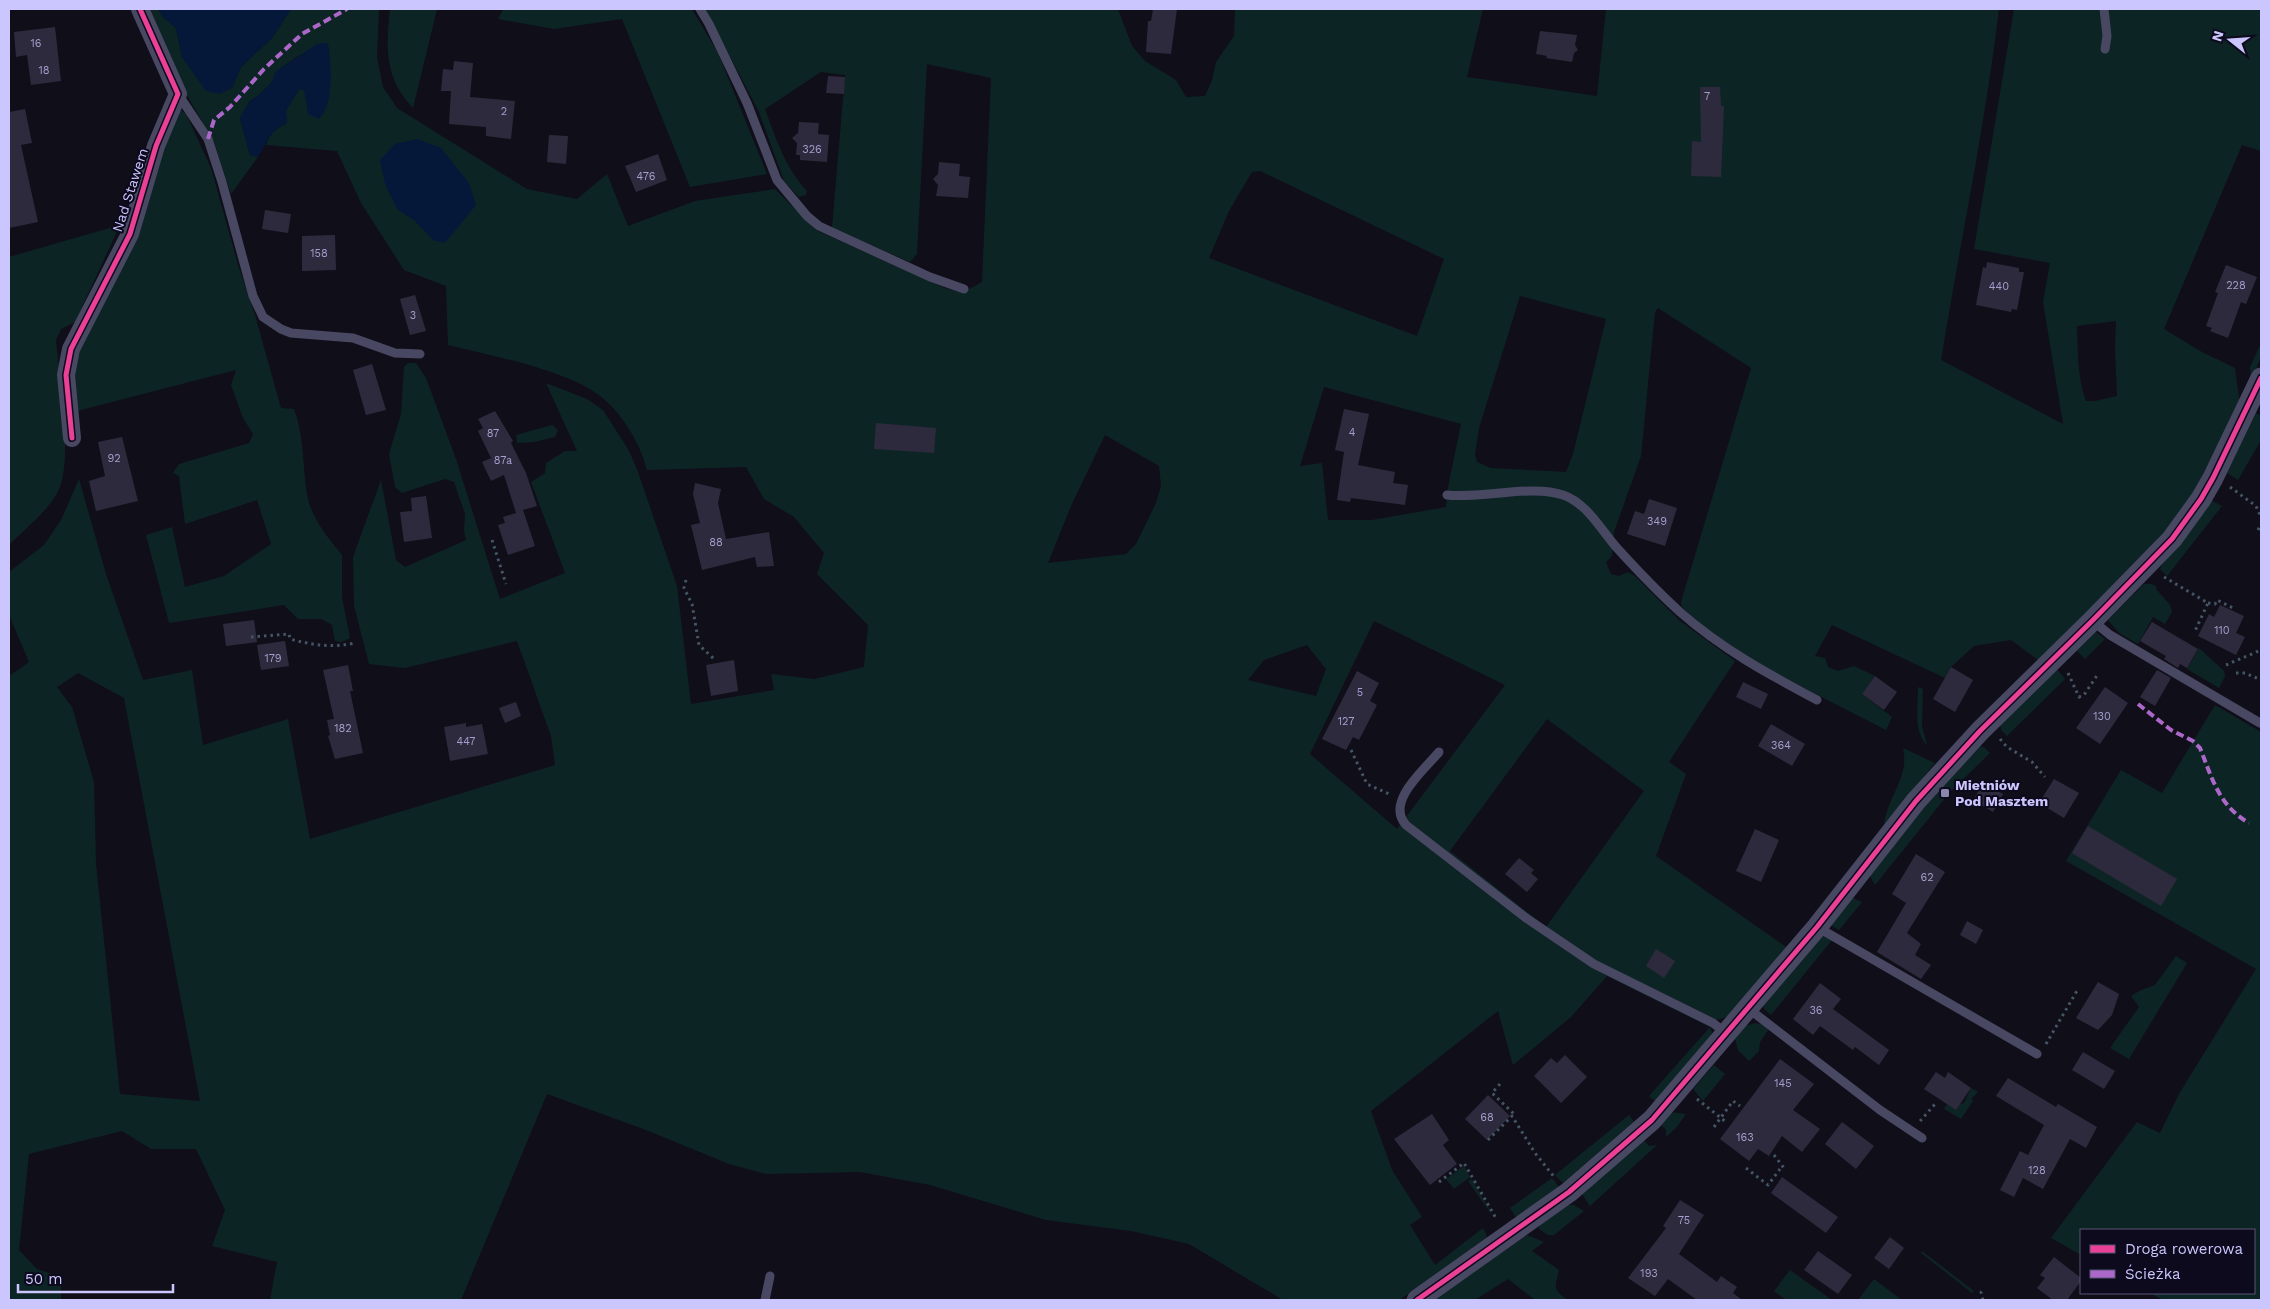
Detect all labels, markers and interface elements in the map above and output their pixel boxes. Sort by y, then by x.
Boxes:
north arrow [2205,15,2255,65]
text: N [2208,29,2227,43]
house number: 16 [31,37,42,50]
house number: 18 [38,64,50,77]
house number: 7 [1704,90,1710,103]
house number: 2 [501,105,507,118]
house number: 326 [802,143,822,156]
street label: Nad Stawem [109,146,151,234]
house number: 476 [637,170,656,183]
house number: 158 [310,247,328,260]
house number: 228 [2226,279,2246,292]
house number: 440 [1989,280,2009,293]
house number: 3 [410,309,416,322]
house number: 4 [1349,426,1356,439]
house number: 87 [487,427,499,440]
house number: 92 [107,452,121,465]
house number: 87a [494,454,512,467]
house number: 349 [1647,515,1667,528]
house number: 88 [709,536,723,549]
house number: 110 [2214,624,2230,637]
house number: 179 [264,652,282,665]
house number: 5 [1357,686,1363,699]
house number: 130 [2093,710,2111,723]
house number: 127 [1338,715,1354,728]
house number: 182 [334,722,352,735]
house number: 447 [456,735,476,748]
house number: 364 [1771,739,1791,752]
place label: Mietniów Pod Masztem [1955,777,2048,809]
marker: Mietniów Pod Masztem [1939,787,1951,799]
house number: 62 [1920,871,1934,884]
house number: 36 [1809,1004,1823,1017]
house number: 145 [1774,1077,1792,1090]
house number: 68 [1480,1111,1494,1124]
house number: 163 [1736,1131,1754,1144]
house number: 128 [2028,1164,2046,1177]
house number: 75 [1678,1214,1690,1227]
legend [2080,1229,2255,1294]
text: Droga rowerowa [2125,1240,2243,1258]
scale bar [18,1262,172,1294]
text: Ścieżka [2125,1264,2181,1283]
house number: 193 [1640,1267,1658,1280]
text: 50 m [25,1270,62,1288]

